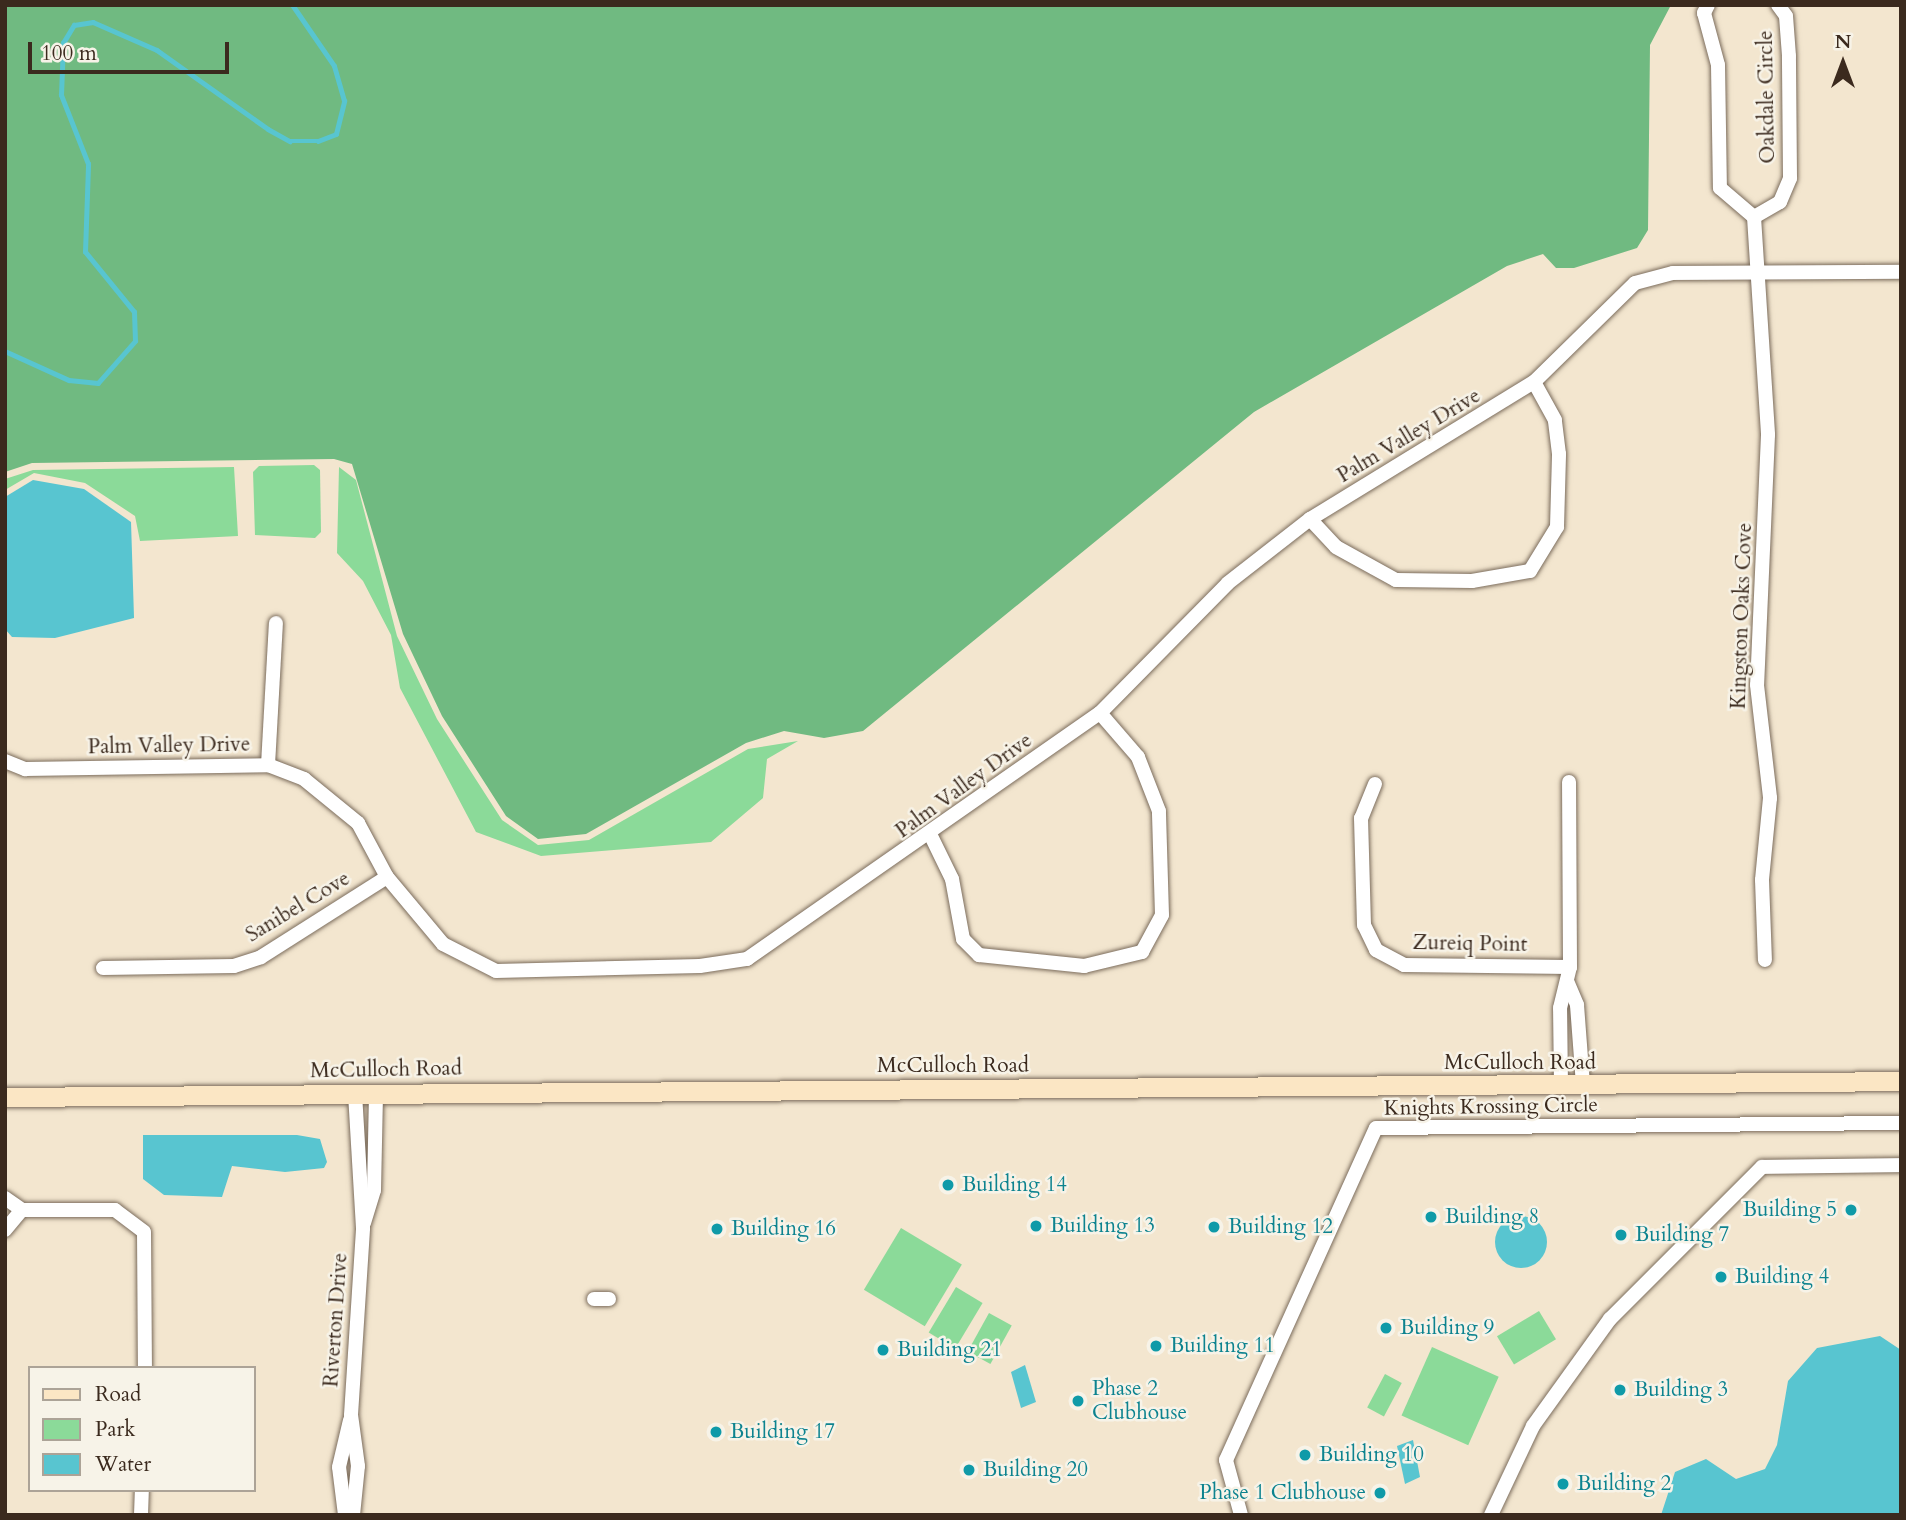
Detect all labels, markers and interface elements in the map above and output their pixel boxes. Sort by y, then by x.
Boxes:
scale bar [32,28,233,72]
north arrow [1808,28,1878,98]
text: N [1835,29,1851,55]
street label: Oakdale Circle [1753,30,1781,164]
text: 100 m [41,39,97,68]
street label: Palm Valley Drive [1333,383,1485,489]
street label: Kingston Oaks Cove [1726,522,1758,710]
street label: Palm Valley Drive [891,728,1037,844]
street label: Palm Valley Drive [88,732,250,760]
street label: Sanibel Cove [241,866,355,948]
street label: Zureiq Point [1412,930,1528,958]
street label: McCulloch Road [1444,1050,1596,1076]
street label: McCulloch Road [877,1053,1029,1079]
street label: McCulloch Road [310,1056,462,1084]
street label: Knights Krossing Circle [1384,1093,1598,1121]
place label: Building 14 [962,1172,1067,1198]
marker: Building 14 [940,1177,956,1193]
place label: Building 5 [1743,1197,1837,1223]
marker: Building 5 [1843,1202,1859,1218]
place label: Building 8 [1445,1204,1539,1230]
marker: Building 8 [1423,1209,1439,1225]
place label: Building 13 [1050,1213,1155,1239]
place label: Building 12 [1228,1214,1333,1240]
place label: Building 16 [731,1216,836,1242]
marker: Building 13 [1028,1218,1044,1234]
marker: Building 12 [1206,1219,1222,1235]
marker: Building 16 [709,1221,725,1237]
place label: Building 7 [1635,1222,1729,1248]
marker: Building 7 [1613,1227,1629,1243]
street label: Riverton Drive [319,1252,353,1388]
place label: Building 4 [1735,1264,1829,1290]
marker: Building 4 [1713,1269,1729,1285]
place label: Building 9 [1400,1315,1494,1341]
marker: Building 9 [1378,1320,1394,1336]
place label: Building 11 [1170,1333,1275,1359]
place label: Building 21 [897,1337,1002,1363]
marker: Building 11 [1148,1338,1164,1354]
marker: Building 21 [875,1342,891,1358]
legend [28,1366,256,1492]
place label: Phase 2 Clubhouse [1092,1376,1187,1426]
place label: Building 3 [1634,1377,1728,1403]
text: Road [95,1380,141,1409]
marker: Building 3 [1612,1382,1628,1398]
marker: Phase 2 Clubhouse [1070,1393,1086,1409]
text: Park [95,1415,135,1444]
place label: Building 17 [730,1419,835,1445]
marker: Building 17 [708,1424,724,1440]
place label: Building 10 [1319,1442,1424,1468]
marker: Building 10 [1297,1447,1313,1463]
text: Water [95,1450,151,1479]
place label: Building 20 [983,1457,1088,1483]
marker: Building 20 [961,1462,977,1478]
place label: Building 2 [1577,1471,1671,1497]
marker: Building 2 [1555,1476,1571,1492]
place label: Phase 1 Clubhouse [1199,1480,1366,1506]
marker: Phase 1 Clubhouse [1372,1485,1388,1501]

